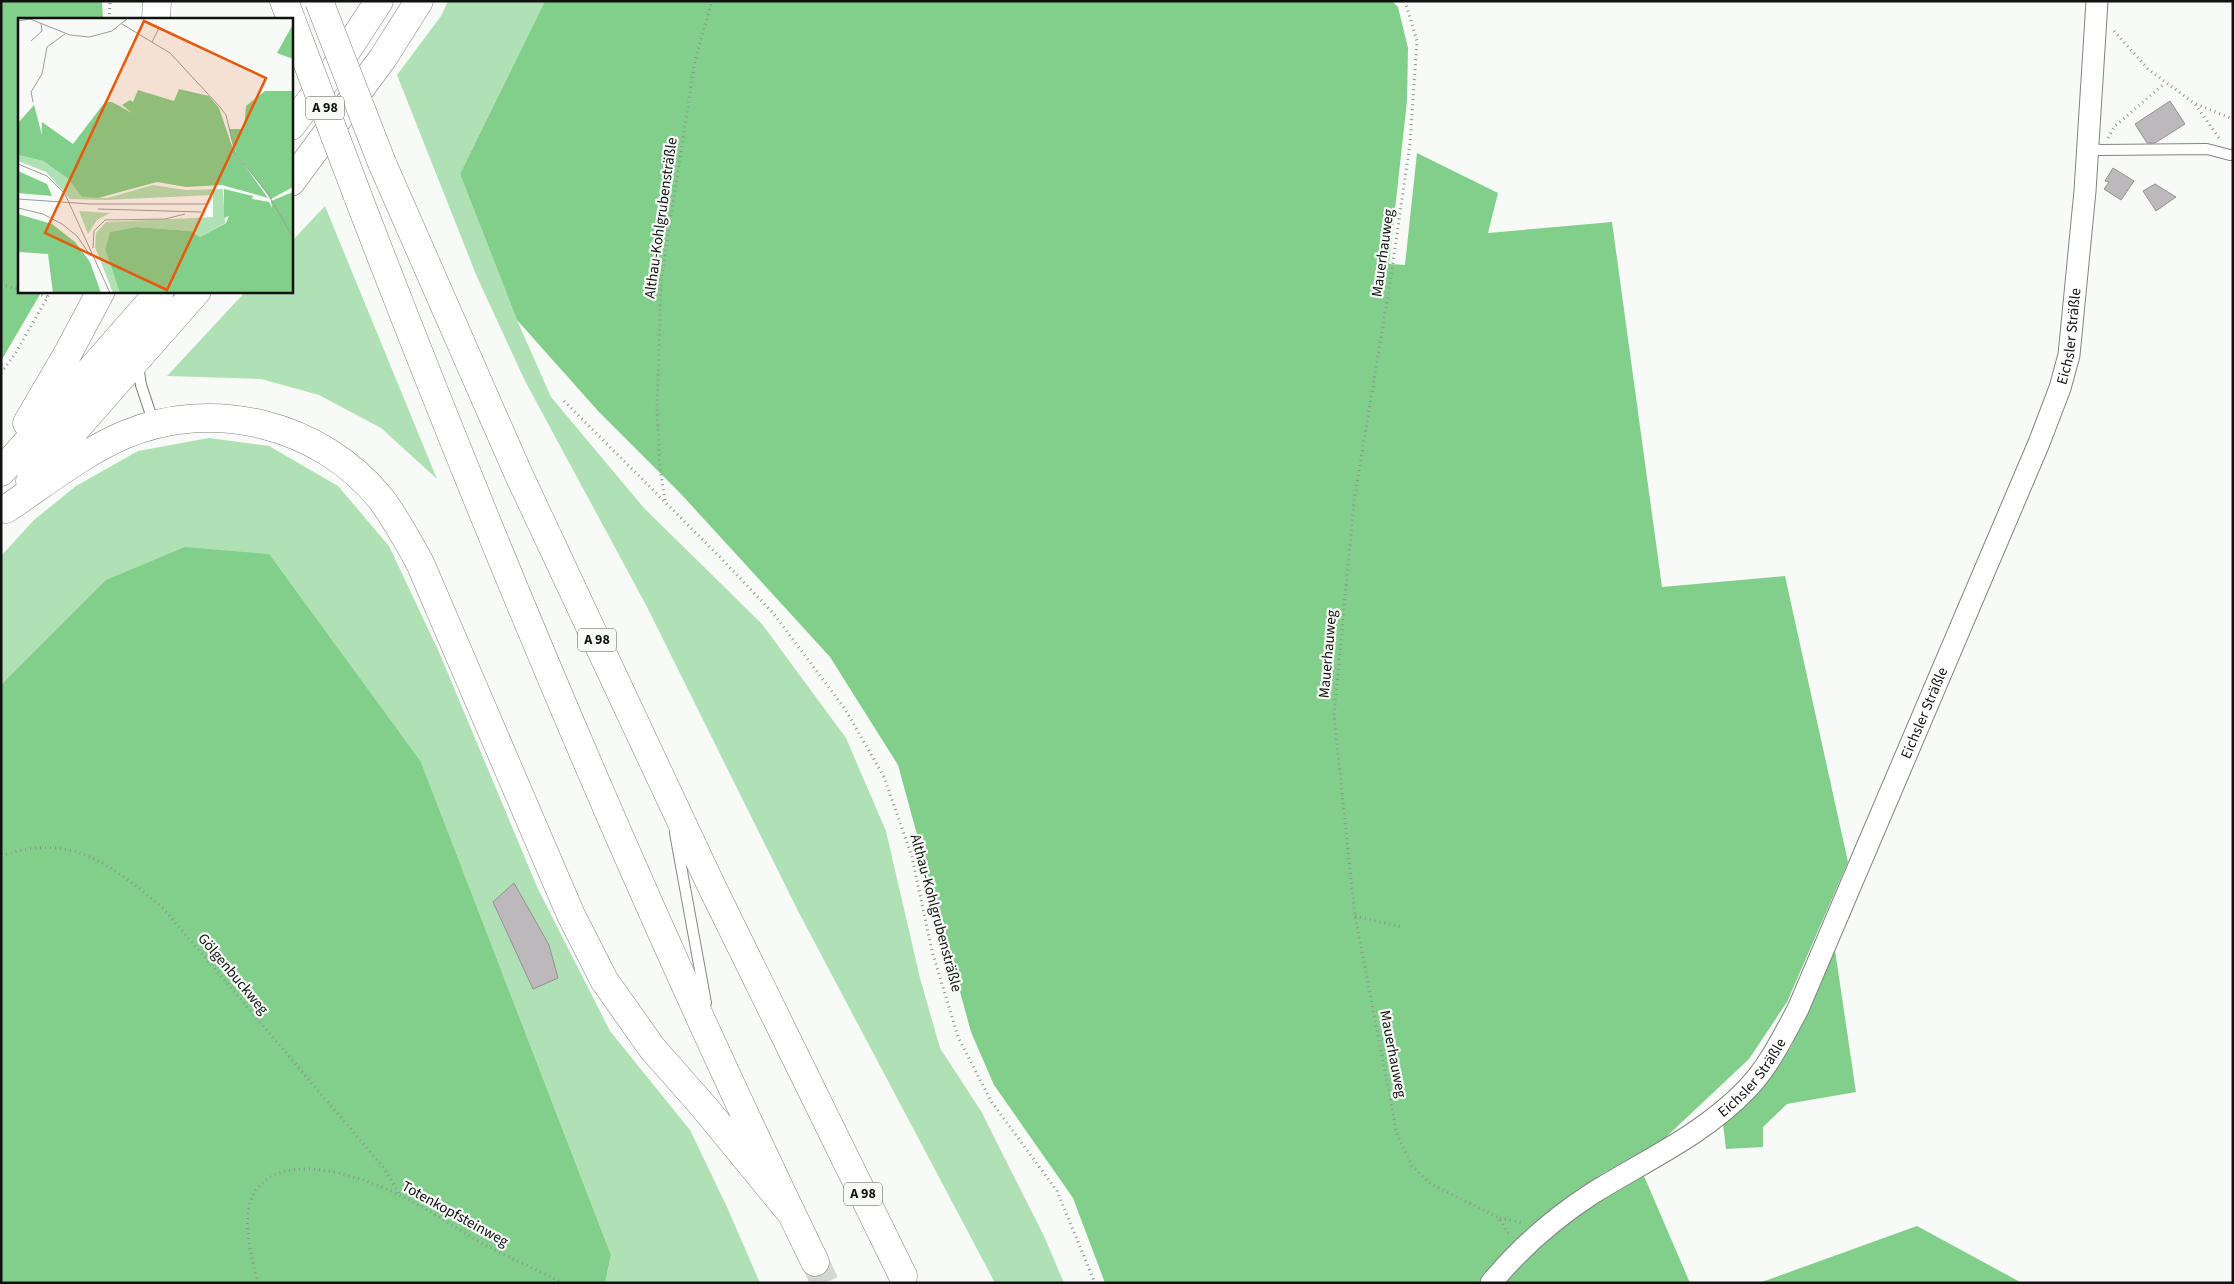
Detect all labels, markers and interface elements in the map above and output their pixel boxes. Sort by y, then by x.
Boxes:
inset map [18,18,292,292]
road number: A 98 [306,96,344,120]
street label: Althau-Kohlgrubensträßle [639,136,683,300]
street label: Mauerhauweg [1366,207,1400,298]
street label: Eichsler Sträßle [2051,287,2086,387]
street label: Mauerhauweg [1314,608,1342,699]
road number: A 98 [578,628,616,652]
street label: Eichsler Sträßle [1895,664,1953,762]
street label: Althau-Kohlgrubensträßle [905,832,967,994]
street label: Gölgenbuckweg [193,929,274,1020]
street label: Mauerhauweg [1374,1008,1412,1100]
street label: Eichsler Sträßle [1713,1034,1791,1122]
street label: Totenkopfsteinweg [398,1176,513,1252]
road number: A 98 [844,1182,882,1206]

